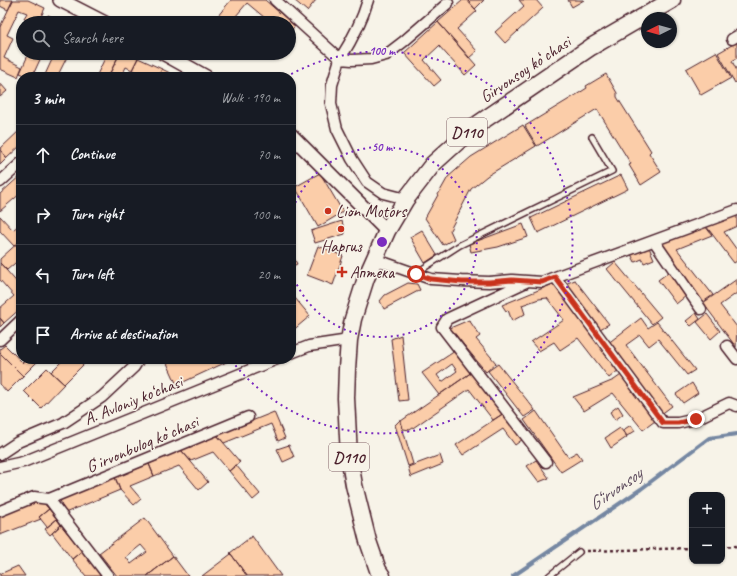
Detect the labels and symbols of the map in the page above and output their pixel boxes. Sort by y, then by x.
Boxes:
north arrow [641,12,677,48]
street label: Girvonsoy koʻchasi [476,30,576,107]
text: 100 m [369,43,396,59]
road number: D110 [447,118,487,146]
text: 50 m [372,139,393,155]
place label: Lion Motors [336,201,408,222]
marker: Lion Motors [323,206,333,216]
marker: Наргиз [336,224,346,234]
centre of rings [375,235,389,249]
place label: Наргиз [321,236,362,257]
place label: Аптека [350,262,395,283]
route start [407,265,425,283]
marker: Аптека [337,267,347,277]
street label: A. Avloniy ko‘chasi [81,371,187,430]
route end [687,410,705,428]
street label: Gʻirvonbuloq koʻchasi [83,411,203,478]
road number: D110 [329,443,369,471]
water label: G‘irvonsoy [584,461,648,515]

